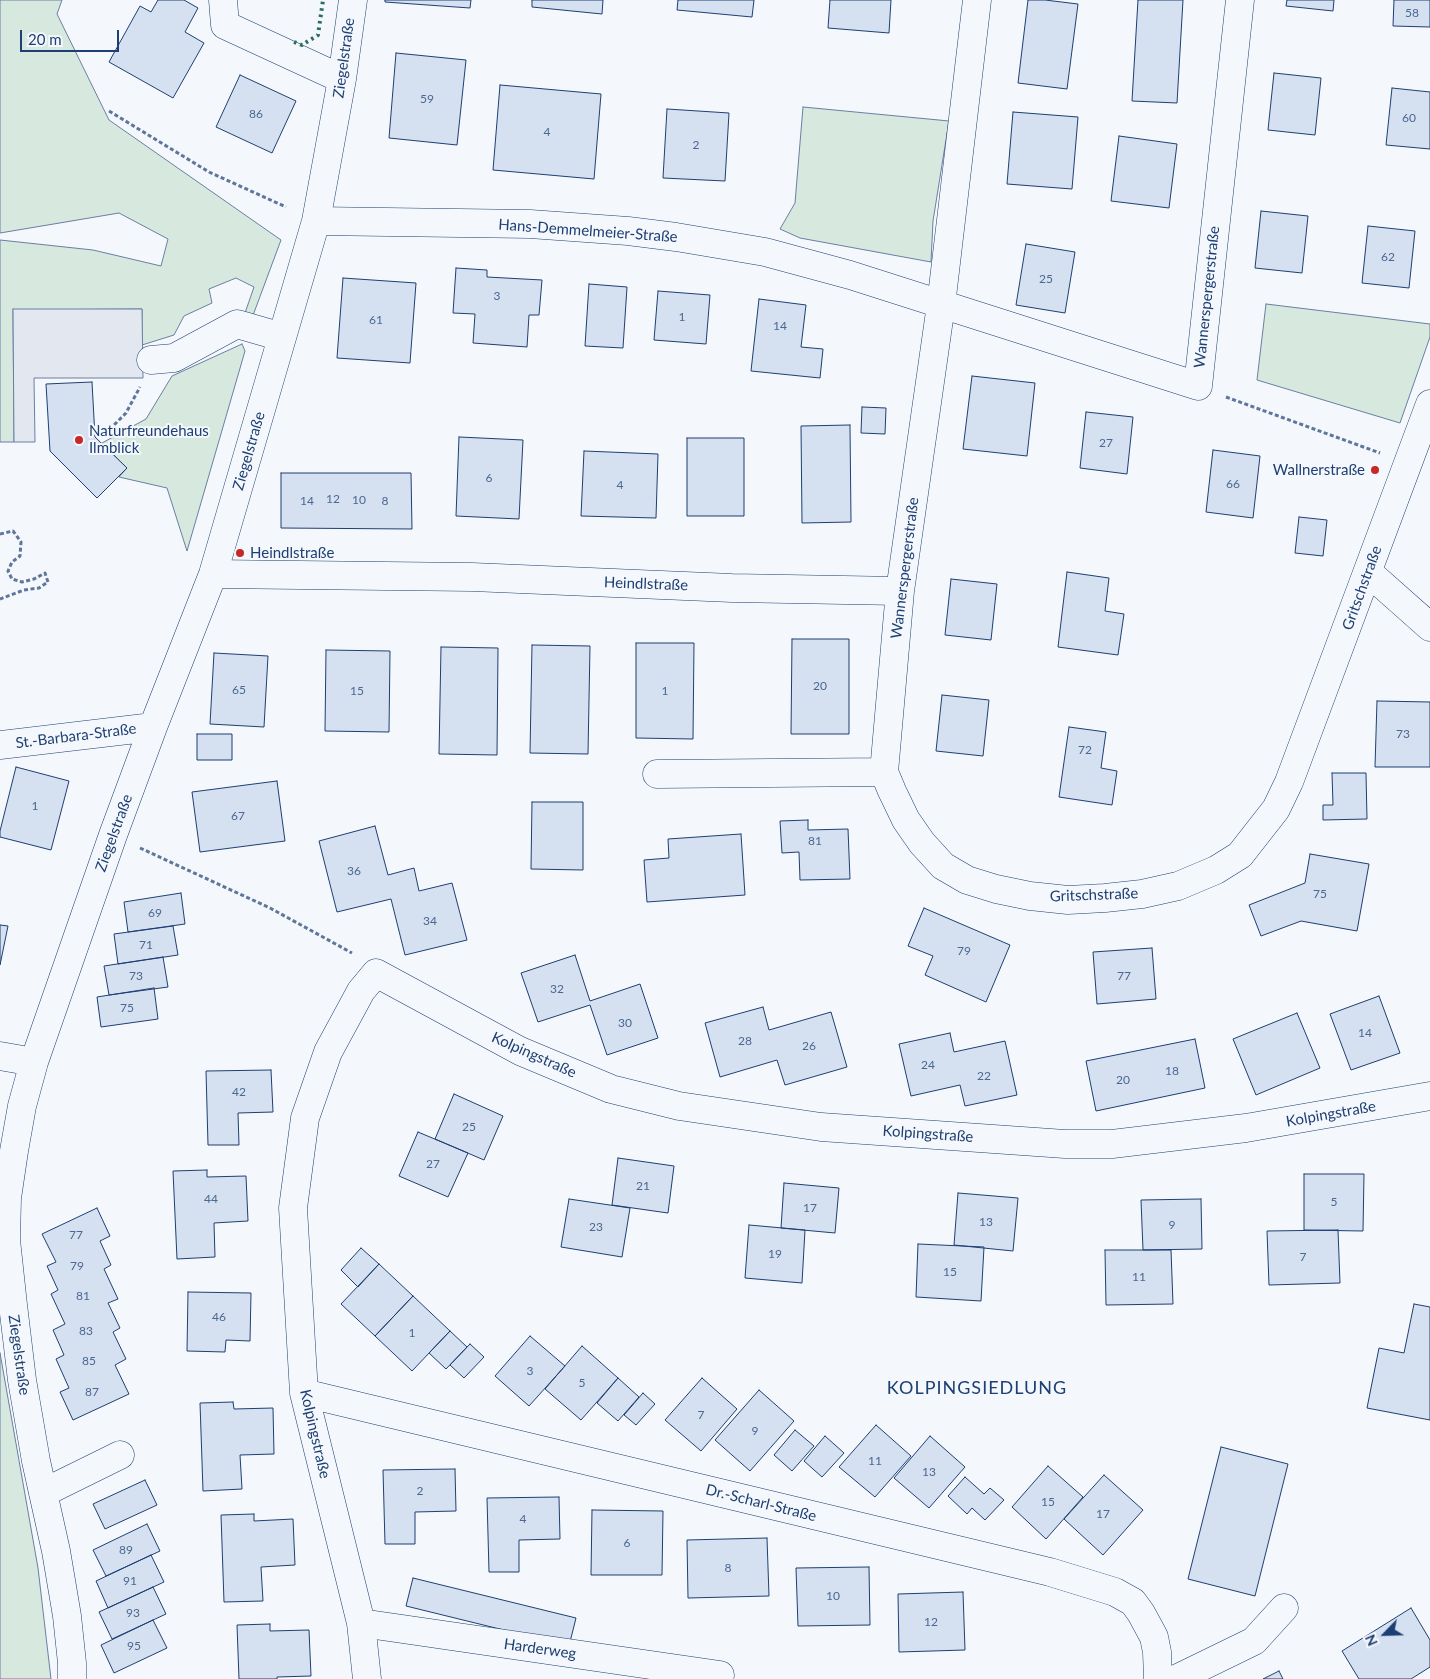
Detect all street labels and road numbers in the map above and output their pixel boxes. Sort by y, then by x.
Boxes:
street label: Ziegelstraße [329,17,359,99]
street label: Hans-Demmelmeier-Straße [498,216,678,246]
street label: Wannerspergerstraße [1191,225,1223,369]
street label: Ziegelstraße [229,410,269,492]
street label: Wannerspergerstraße [887,496,923,640]
street label: Gritschstraße [1338,543,1386,633]
street label: Heindlstraße [604,574,688,594]
street label: St.-Barbara-Straße [15,720,137,752]
street label: Ziegelstraße [92,792,136,874]
street label: Gritschstraße [1049,884,1139,906]
street label: Kolpingstraße [489,1028,579,1082]
street label: Kolpingstraße [1285,1097,1377,1131]
street label: Kolpingstraße [882,1122,974,1146]
street label: Ziegelstraße [4,1314,34,1396]
street label: Kolpingstraße [296,1388,334,1480]
street label: Dr.-Scharl-Straße [704,1481,818,1525]
street label: Harderweg [503,1635,577,1663]

